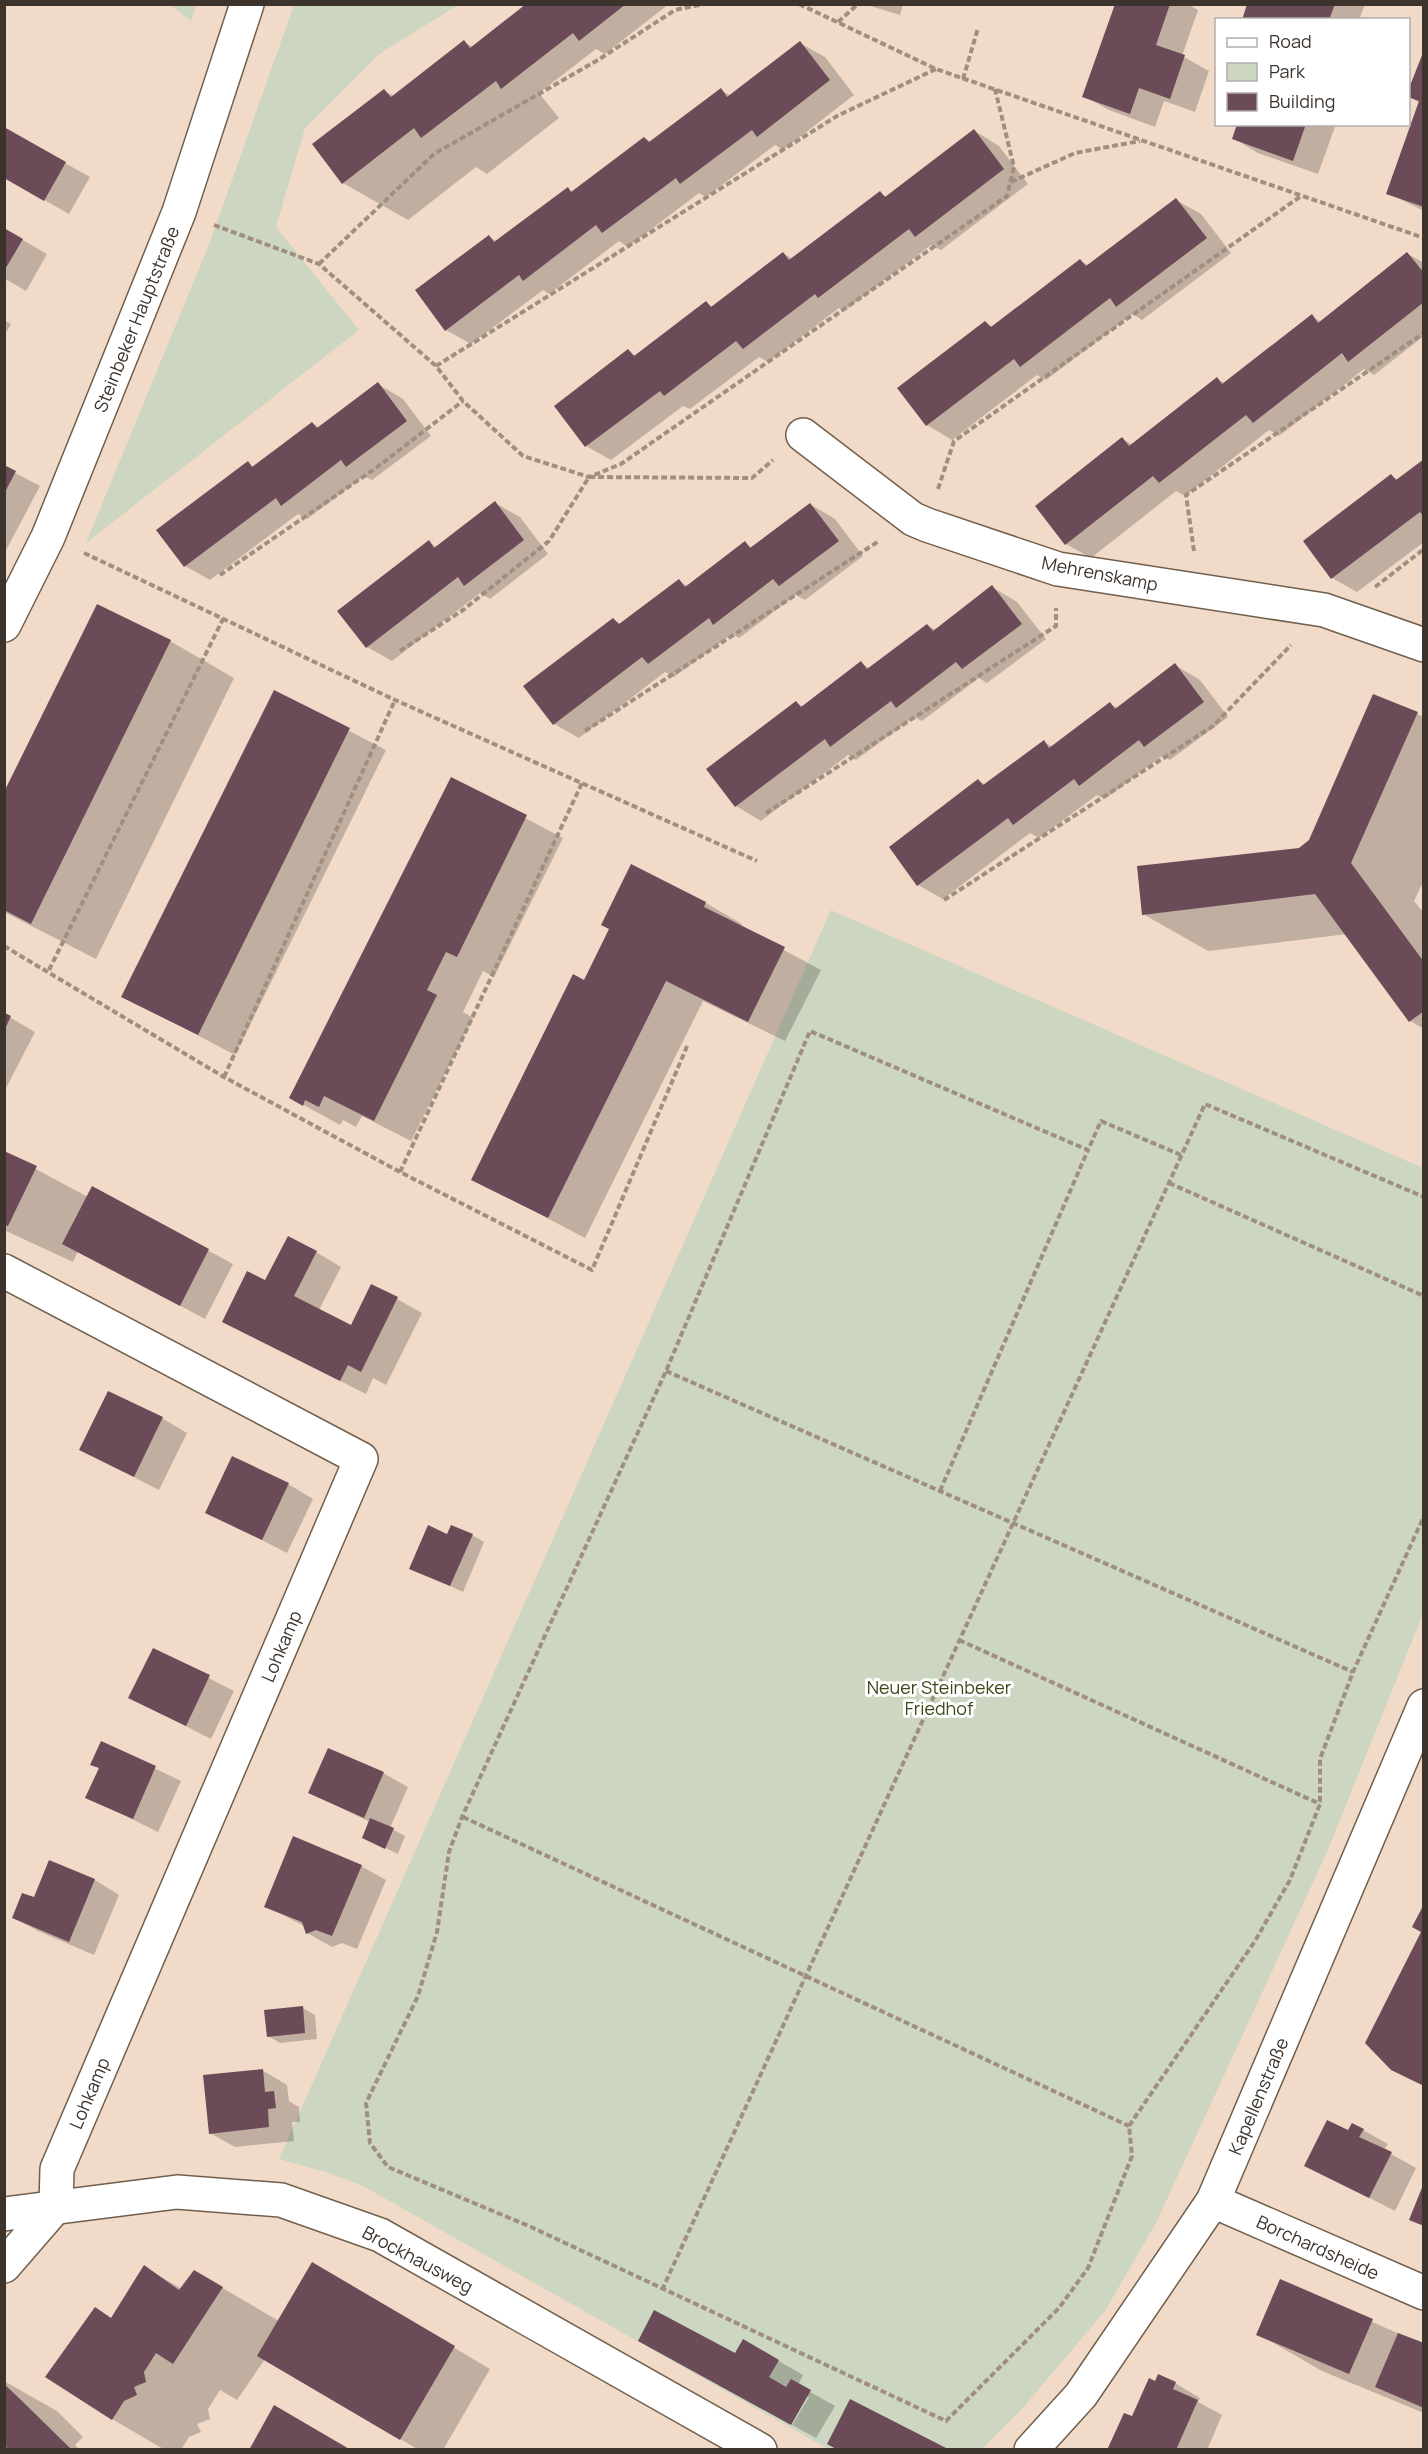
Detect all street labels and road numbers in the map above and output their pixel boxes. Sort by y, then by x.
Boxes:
street label: Steinbeker Hauptstraße [88,222,184,416]
street label: Mehrenskamp [1040,550,1160,596]
street label: Lohkamp [255,1607,307,1685]
street label: Kapellenstraße [1222,2034,1294,2158]
street label: Lohkamp [63,2054,115,2132]
street label: Borchardsheide [1253,2209,1383,2285]
street label: Brockhausweg [359,2220,477,2298]

